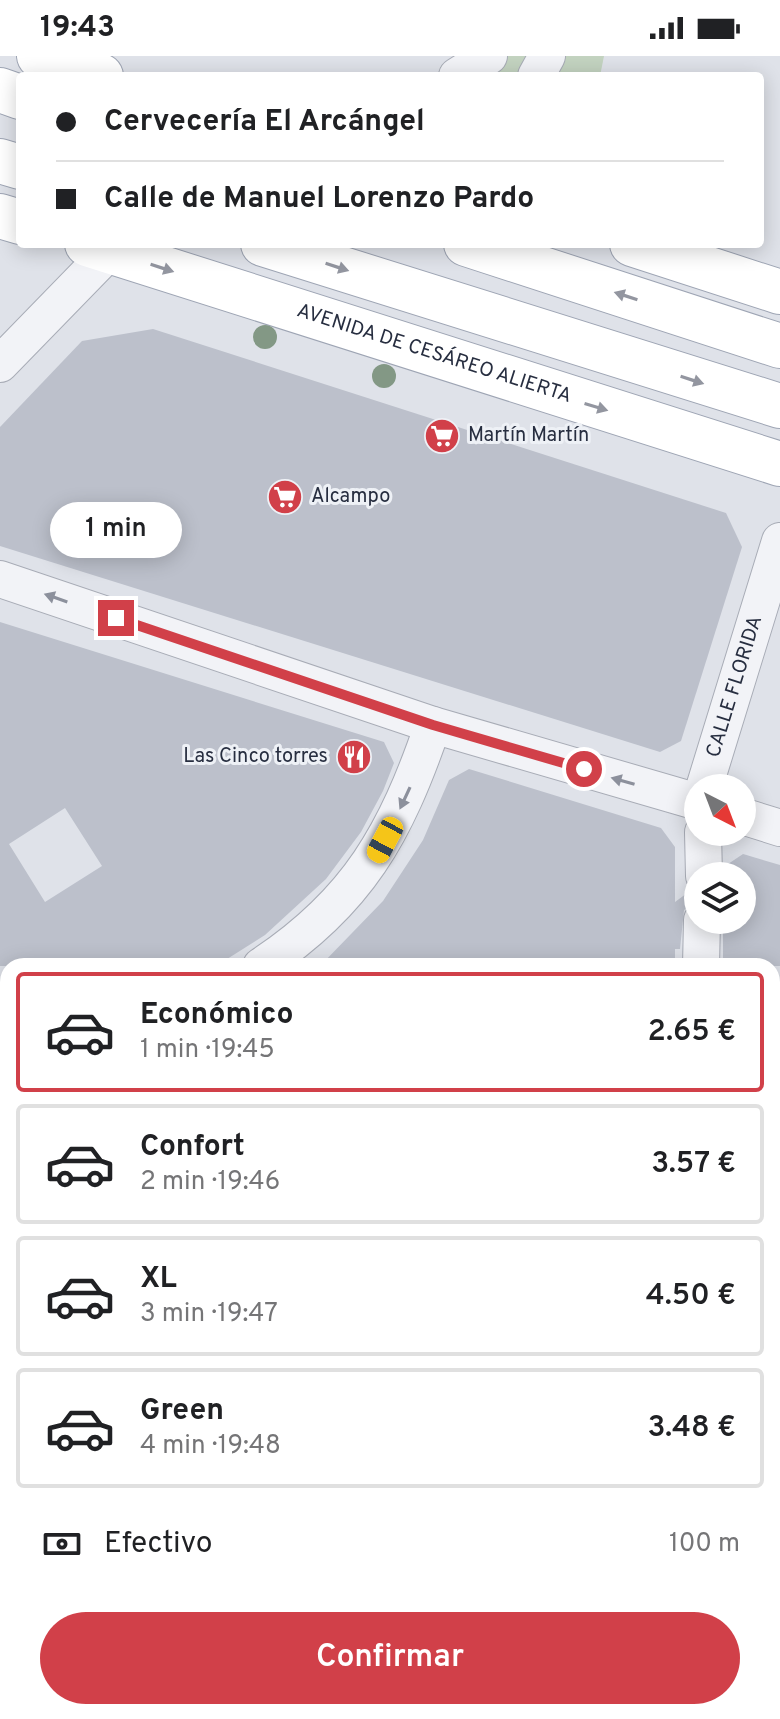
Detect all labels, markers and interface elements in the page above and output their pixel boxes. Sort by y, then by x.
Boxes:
text: 19:43 [40,10,115,47]
text: Cervecería El Arcángel [104,104,425,141]
text: Calle de Manuel Lorenzo Pardo [104,181,534,218]
one-way arrow [150,262,174,275]
one-way arrow [325,262,349,274]
one-way arrow [614,289,638,302]
street label: AVENIDA DE CESÁREO ALIERTA [293,298,575,410]
one-way arrow [680,374,704,386]
one-way arrow [584,401,608,413]
supermarket icon: Martín Martín [423,417,461,455]
place label: Martín Martín [468,423,589,449]
supermarket icon: Alcampo [266,478,304,516]
place label: Alcampo [311,484,390,510]
callout: 1 min [50,502,182,558]
text: 1 min [85,513,147,546]
one-way arrow [44,592,68,604]
route end [98,600,134,636]
street label: CALLE FLORIDA [701,613,769,761]
restaurant icon: Las Cinco torres [335,738,373,776]
place label: Las Cinco torres [183,744,328,770]
route start [566,751,602,787]
one-way arrow [611,774,635,787]
north arrow [684,774,756,846]
map controls [684,774,756,934]
one-way arrow [398,786,412,810]
car [363,813,407,867]
button: layers [684,862,756,934]
icon: car [44,996,116,1068]
text: Económico [140,997,293,1034]
text: 2.65 € [648,1014,736,1051]
text: 1 min · 19:45 [140,1034,275,1067]
icon: car [44,1128,116,1200]
text: Confort [140,1129,245,1166]
text: 3.57 € [651,1146,736,1183]
text: 2 min · 19:46 [140,1166,280,1199]
icon: car [44,1260,116,1332]
text: XL [140,1261,177,1298]
text: 4.50 € [646,1278,736,1315]
text: 3 min · 19:47 [140,1298,278,1331]
icon: car [44,1392,116,1464]
text: Green [140,1393,224,1430]
text: 3.48 € [647,1410,736,1447]
text: 4 min · 19:48 [140,1430,281,1463]
icon: cash [40,1522,84,1566]
text: Efectivo [104,1526,213,1563]
text: 100 m [669,1528,740,1561]
button: Confirmar [40,1612,740,1704]

